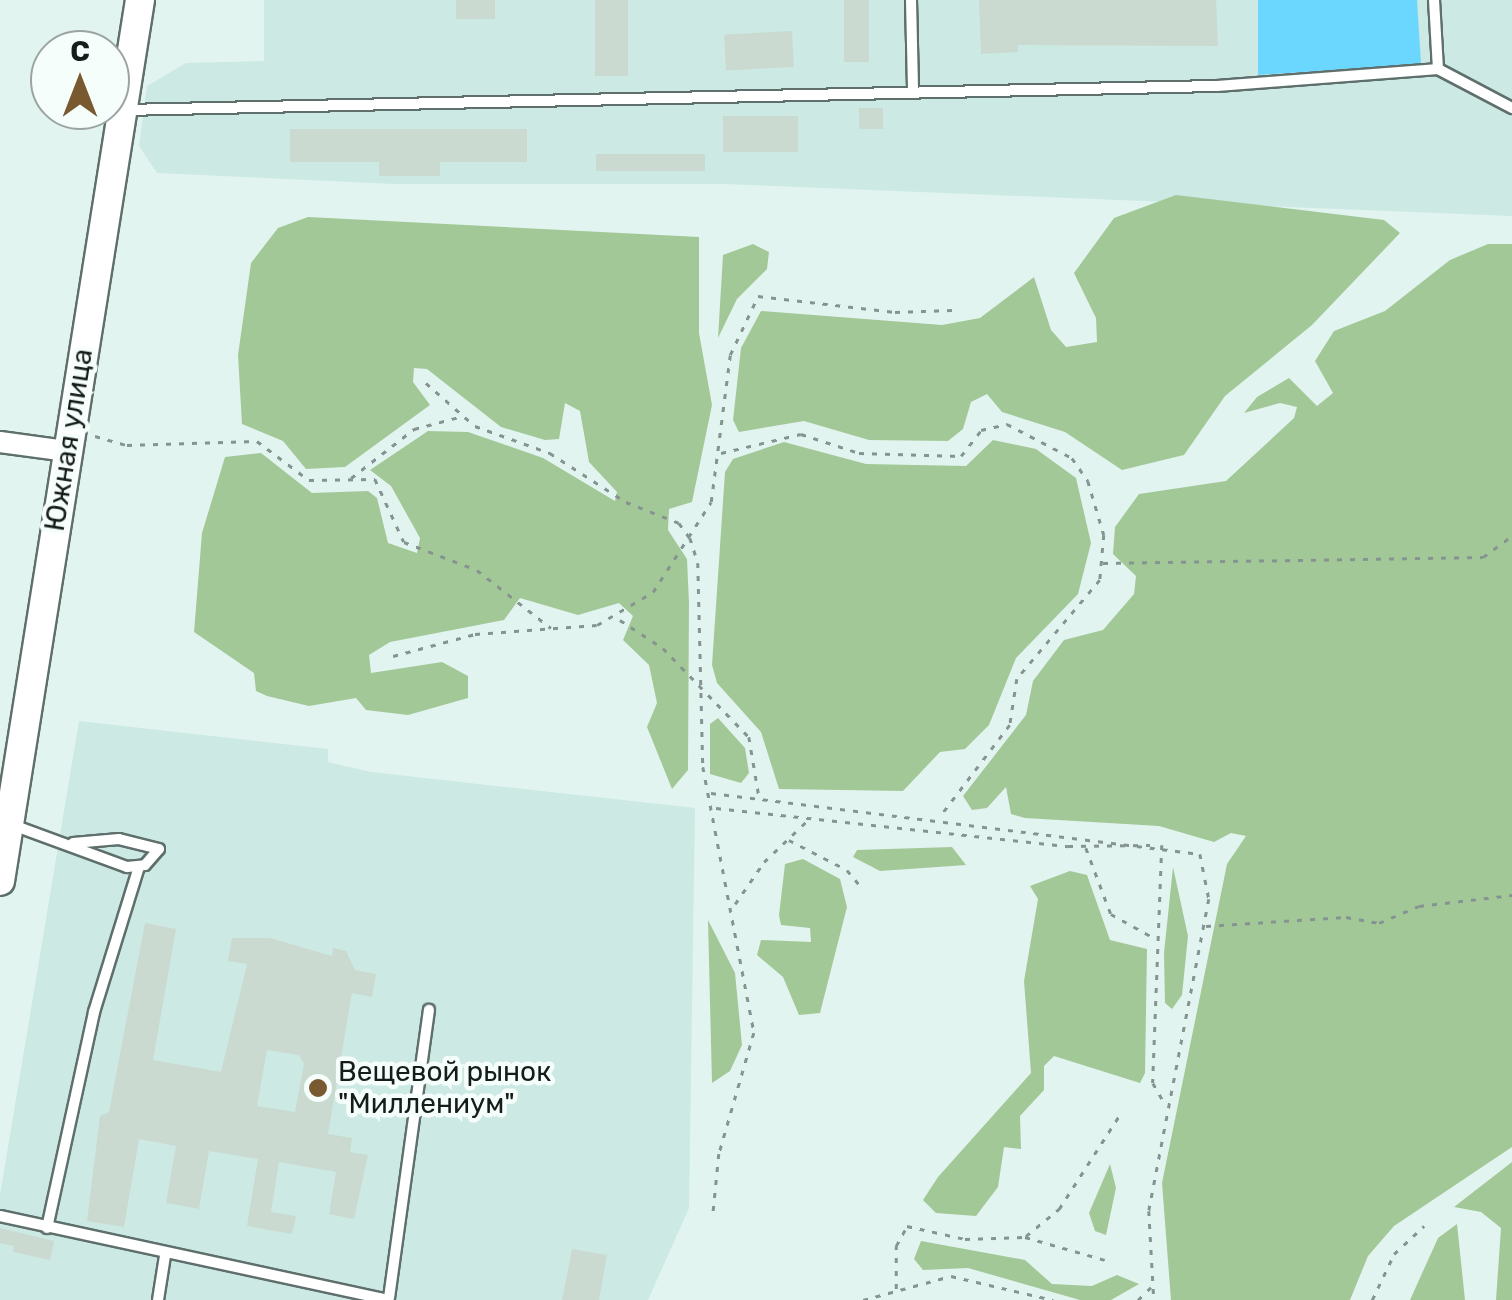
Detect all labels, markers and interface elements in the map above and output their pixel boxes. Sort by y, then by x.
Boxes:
north arrow [30,30,130,130]
text: С [70,35,90,68]
street label: Южная улица [38,346,100,534]
place label: Вещевой рынок "Миллениум" [338,1055,551,1121]
marker: Вещевой рынок "Миллениум" [307,1077,329,1099]

